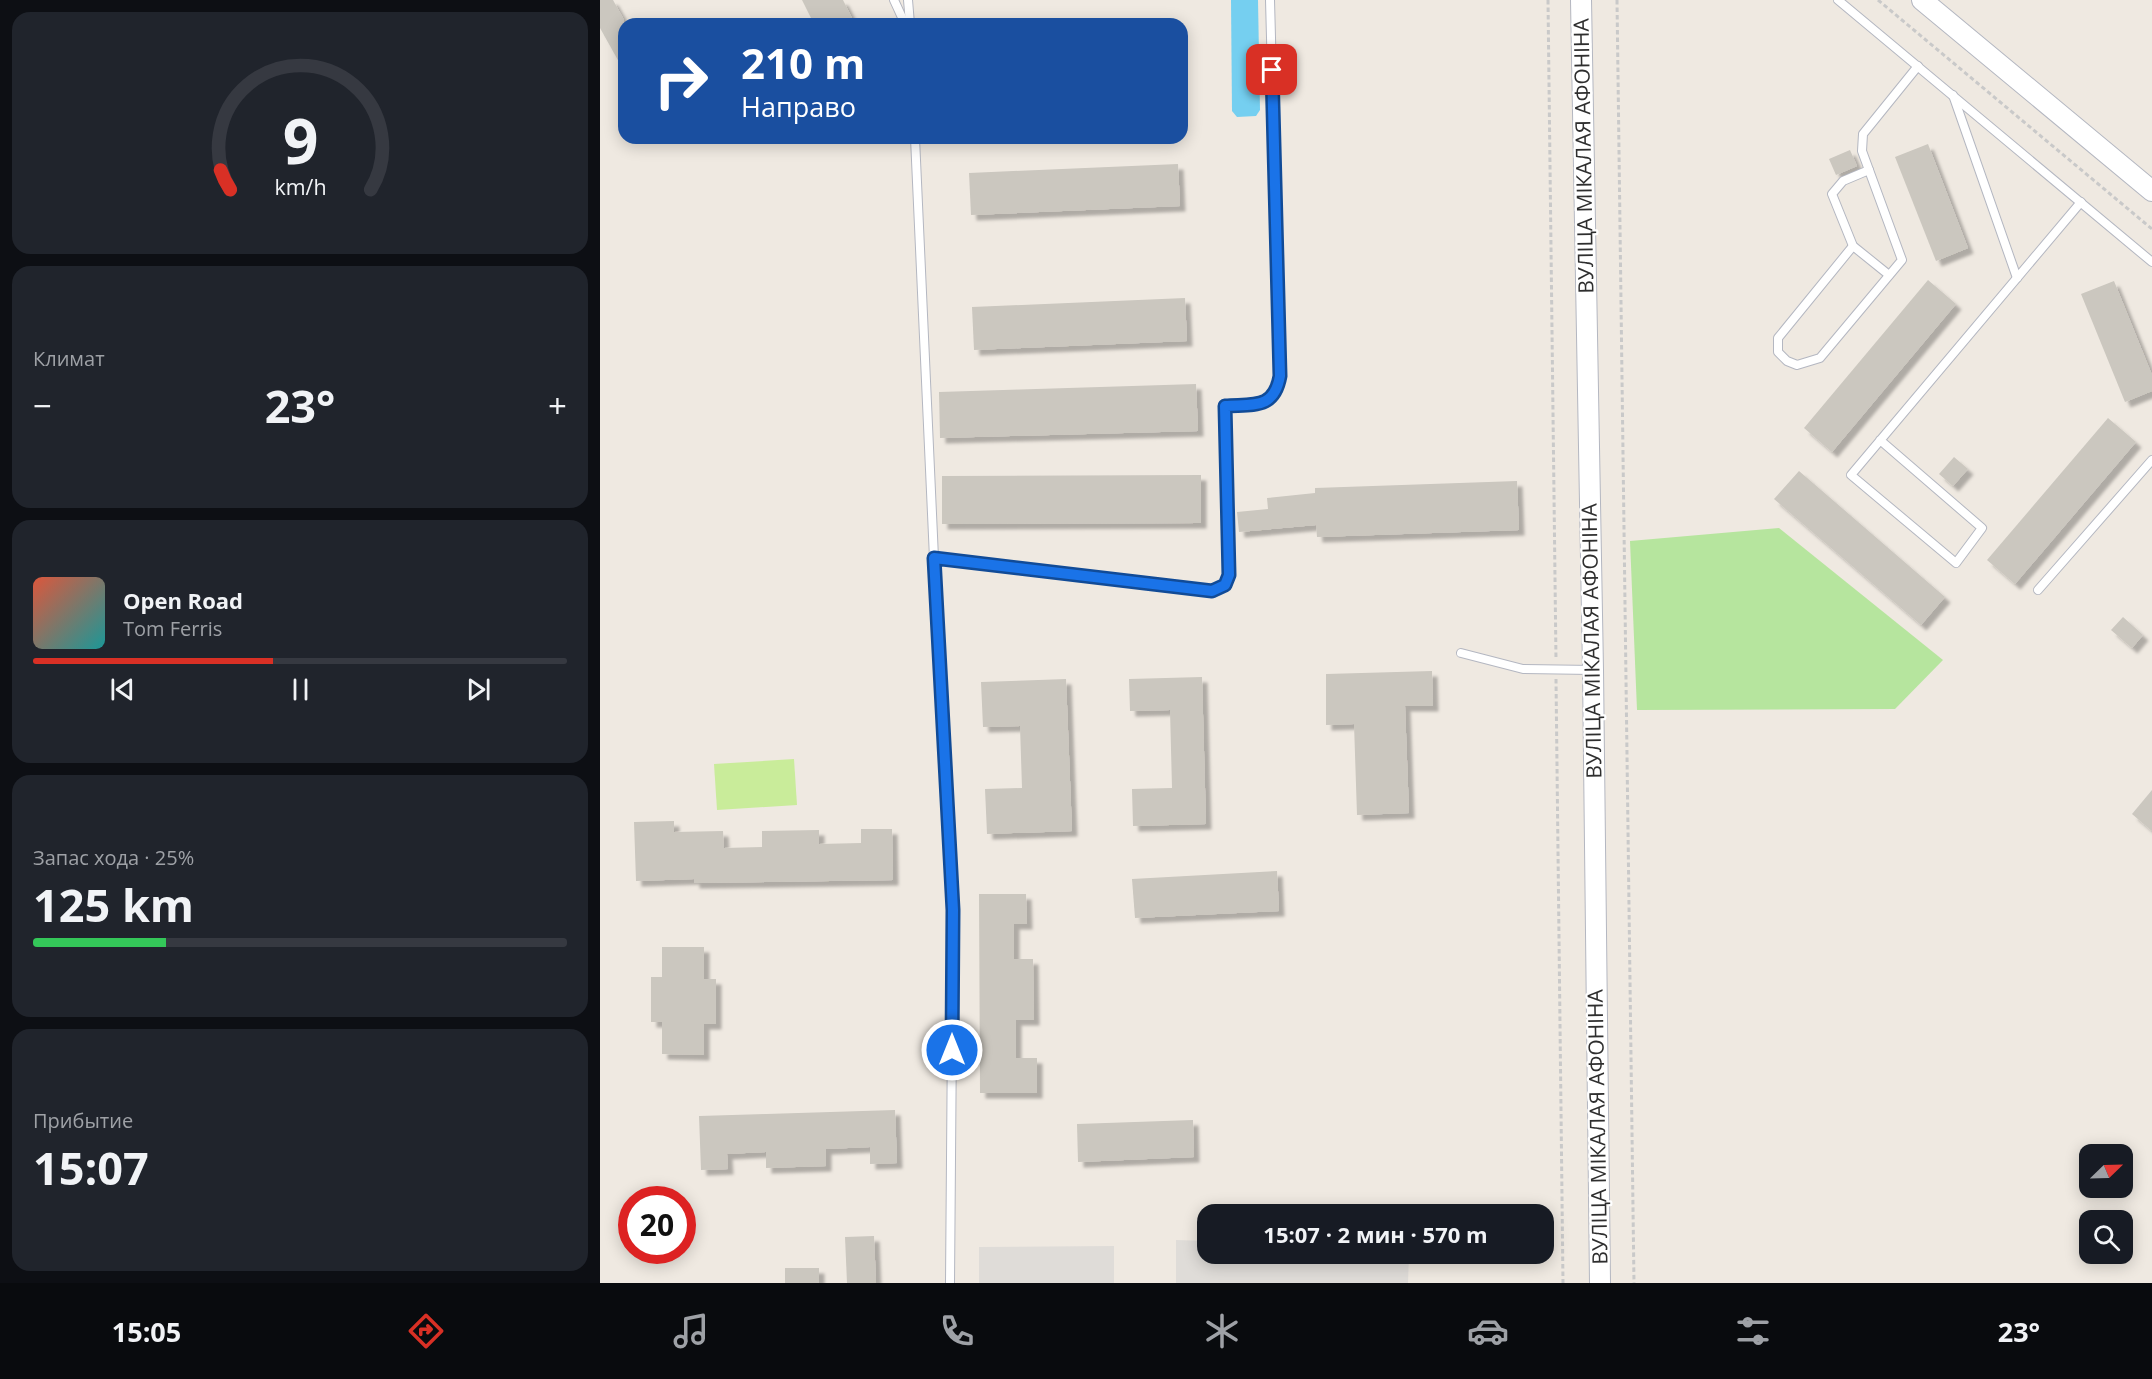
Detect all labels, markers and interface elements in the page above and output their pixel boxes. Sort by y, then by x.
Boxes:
street label: ВУЛІЦА МІКАЛАЯ АФОНІНА [1567,17,1599,294]
text: 210 m [741,34,865,91]
icon: right [642,42,720,120]
pin [1246,44,1297,95]
icon: arrive [1255,53,1288,86]
text: Направо [741,88,856,125]
text: 9 [282,97,318,182]
text: km/h [274,172,326,201]
text: Климат [33,345,105,372]
text: 23° [265,375,335,436]
text: − [33,383,52,428]
text: + [548,383,567,428]
street label: ВУЛІЦА МІКАЛАЯ АФОНІНА [1575,502,1607,779]
text: Open Road [123,585,243,615]
text: Tom Ferris [123,615,222,642]
icon: previous [106,673,139,706]
icon: pause [284,673,317,706]
icon: next [462,673,495,706]
text: Запас хода · 25% [33,844,194,871]
text: 125 km [33,874,194,935]
street label: ВУЛІЦА МІКАЛАЯ АФОНІНА [1581,988,1613,1265]
position arrow [920,1018,984,1082]
text: Прибытие [33,1107,133,1134]
text: 15:07 [33,1137,149,1198]
north arrow [2079,1144,2133,1198]
map controls [2079,1144,2133,1264]
speed limit sign: 20 [618,1186,696,1264]
button: search [2079,1210,2133,1264]
text: 15:07 · 2 мин · 570 m [1263,1219,1488,1249]
icon: directions [405,1310,447,1352]
icon: music [670,1310,712,1352]
icon: phone [936,1310,978,1352]
icon: climate [1201,1310,1243,1352]
icon: car [1467,1310,1509,1352]
icon: filters [1732,1310,1774,1352]
text: 15:05 [112,1313,181,1350]
text: 23° [1998,1313,2040,1350]

